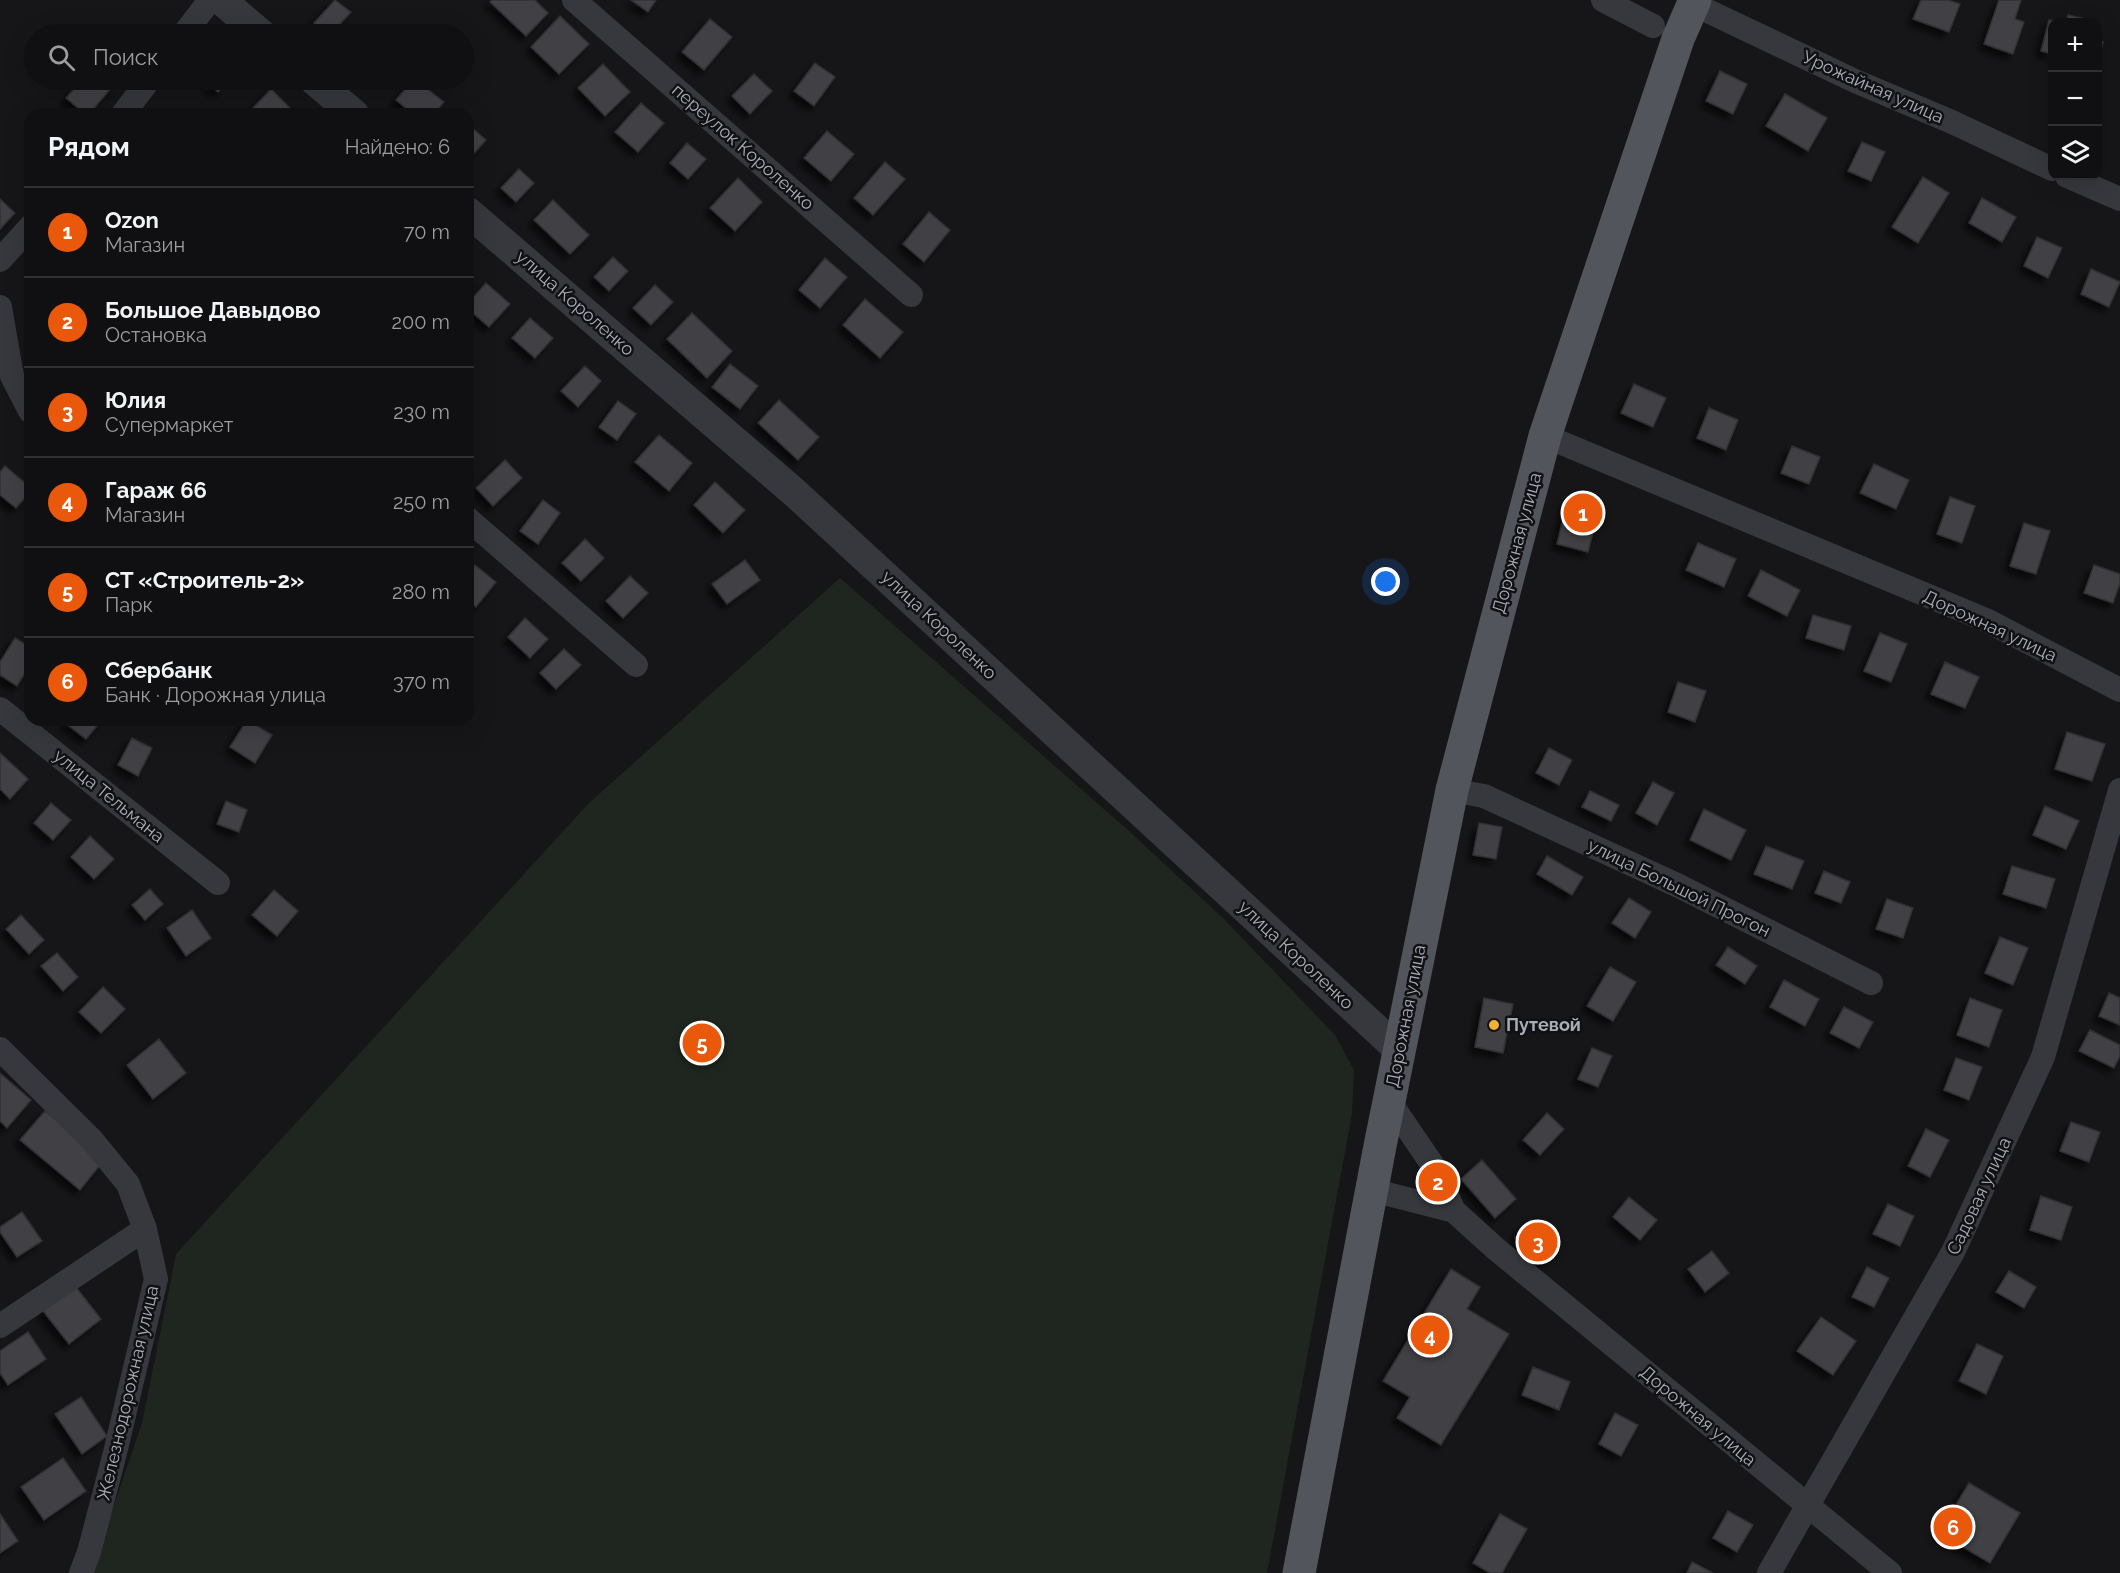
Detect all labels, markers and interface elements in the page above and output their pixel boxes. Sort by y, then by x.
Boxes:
map controls [2048,18,2102,180]
button: + [2048,18,2102,72]
search box [24,24,474,90]
icon: search [45,41,78,74]
text: Поиск [93,44,158,70]
street label: Урожайная улица [1799,46,1947,127]
button: − [2048,72,2102,126]
street label: переулок Короленко [668,79,819,214]
button: layers [2048,126,2102,180]
text: Рядом [48,132,130,162]
text: Найдено: 6 [345,135,450,159]
text: Ozon [105,207,159,233]
text: 1 [63,220,72,244]
text: 70 m [404,220,450,244]
text: Магазин [105,233,185,257]
street label: улица Короленко [512,246,639,360]
text: Большое Давыдово [105,297,321,323]
text: 2 [62,310,73,334]
text: 200 m [392,310,450,334]
text: Остановка [105,323,207,347]
text: Юлия [105,387,166,413]
text: 3 [62,400,73,424]
text: 230 m [393,400,450,424]
text: Супермаркет [105,413,233,437]
street label: Дорожная улица [1488,470,1545,616]
text: Гараж 66 [105,477,207,503]
text: 4 [62,490,73,514]
text: 250 m [393,490,450,514]
pin: 1 [1564,490,1602,536]
text: Магазин [105,503,185,527]
street label: улица Короленко [877,566,1001,684]
text: СТ «Строитель-2» [105,567,304,593]
your location [1371,567,1400,596]
text: 5 [62,580,73,604]
text: 280 m [392,580,450,604]
street label: Дорожная улица [1920,585,2060,666]
text: Парк [105,593,153,617]
text: Сбербанк [105,657,213,683]
text: 6 [61,670,74,694]
text: 370 m [393,670,450,694]
text: Банк · Дорожная улица [105,683,326,707]
street label: улица Тельмана [50,745,169,847]
street label: улица Большой Прогон [1585,834,1774,941]
street label: улица Короленко [1234,896,1358,1014]
street label: Дорожная улица [1381,943,1430,1089]
place label: Путевой [1506,1014,1581,1035]
marker: Путевой [1487,1018,1501,1032]
pin: 5 [682,1020,722,1066]
street label: Садовая улица [1942,1134,2015,1258]
pin: 2 [1418,1160,1458,1204]
pin: 3 [1518,1220,1558,1264]
street label: Железнодорожная улица [93,1283,162,1502]
pin: 4 [1410,1312,1450,1358]
street label: Дорожная улица [1636,1361,1761,1470]
pin: 6 [1934,1504,1972,1550]

